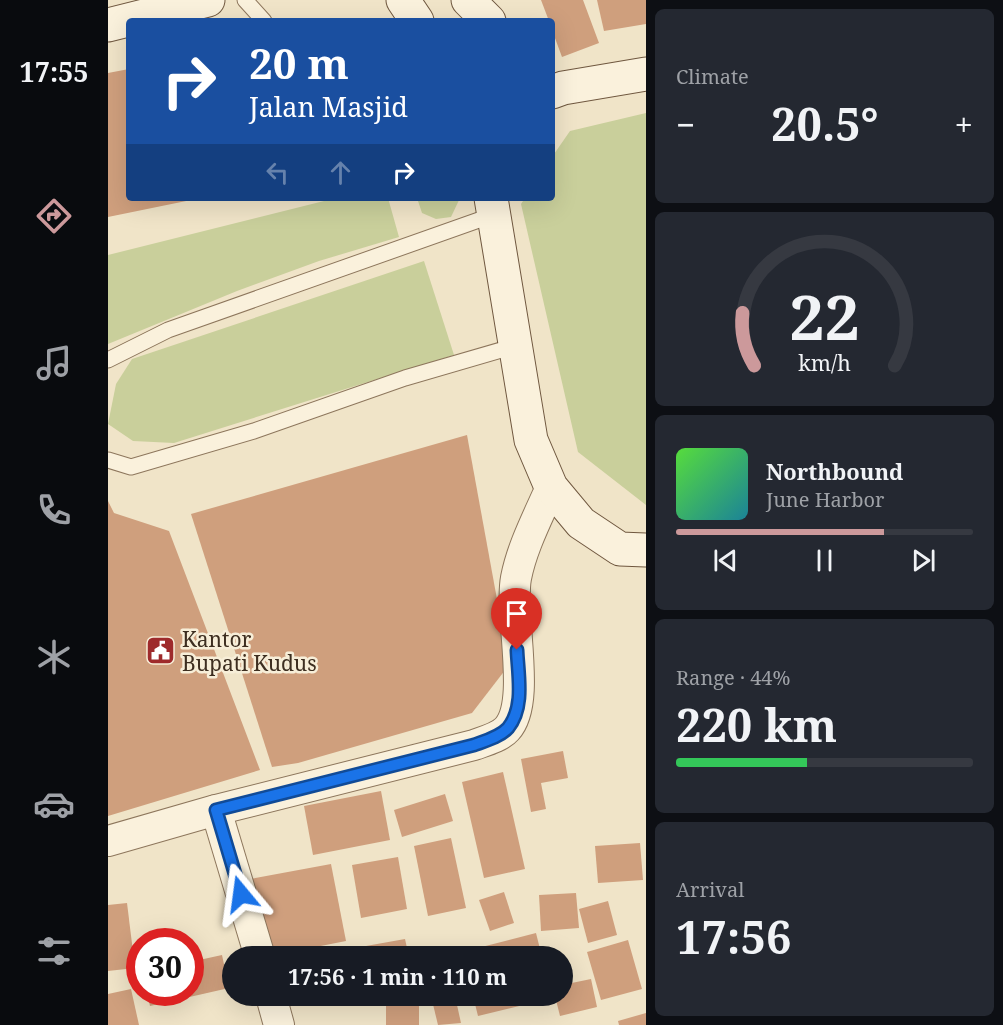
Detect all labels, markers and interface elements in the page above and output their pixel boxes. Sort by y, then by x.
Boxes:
text: 20 m [249,34,349,91]
icon: right [150,42,228,120]
text: 17:55 [19,53,89,90]
text: Climate [676,63,749,90]
text: Jalan Masjid [249,88,408,125]
text: 20.5° [771,93,879,154]
text: − [676,102,695,147]
text: + [955,102,973,147]
icon: left [261,156,294,189]
icon: ahead [324,156,357,189]
icon: right [387,156,420,189]
icon: directions [33,195,75,237]
text: 22 [789,273,860,358]
icon: music [33,342,75,384]
text: km/h [798,349,851,378]
text: Northbound [766,456,903,486]
text: June Harbor [766,486,884,513]
icon: phone [33,489,75,531]
icon: previous [709,544,742,577]
icon: pause [808,544,841,577]
icon: next [907,544,940,577]
pin [491,588,542,650]
icon: arrive [500,597,533,630]
place label: Kantor Bupati Kudus [182,625,317,677]
public building icon: Kantor Bupati Kudus [145,635,177,667]
icon: climate [33,636,75,678]
text: Range · 44% [676,664,790,691]
text: 220 km [676,694,837,755]
icon: car [33,783,75,825]
position arrow [209,862,273,926]
text: Arrival [676,876,744,903]
text: 17:56 [676,906,791,967]
speed limit sign: 30 [126,928,204,1006]
icon: filters [33,930,75,972]
text: 17:56 · 1 min · 110 m [288,961,507,991]

